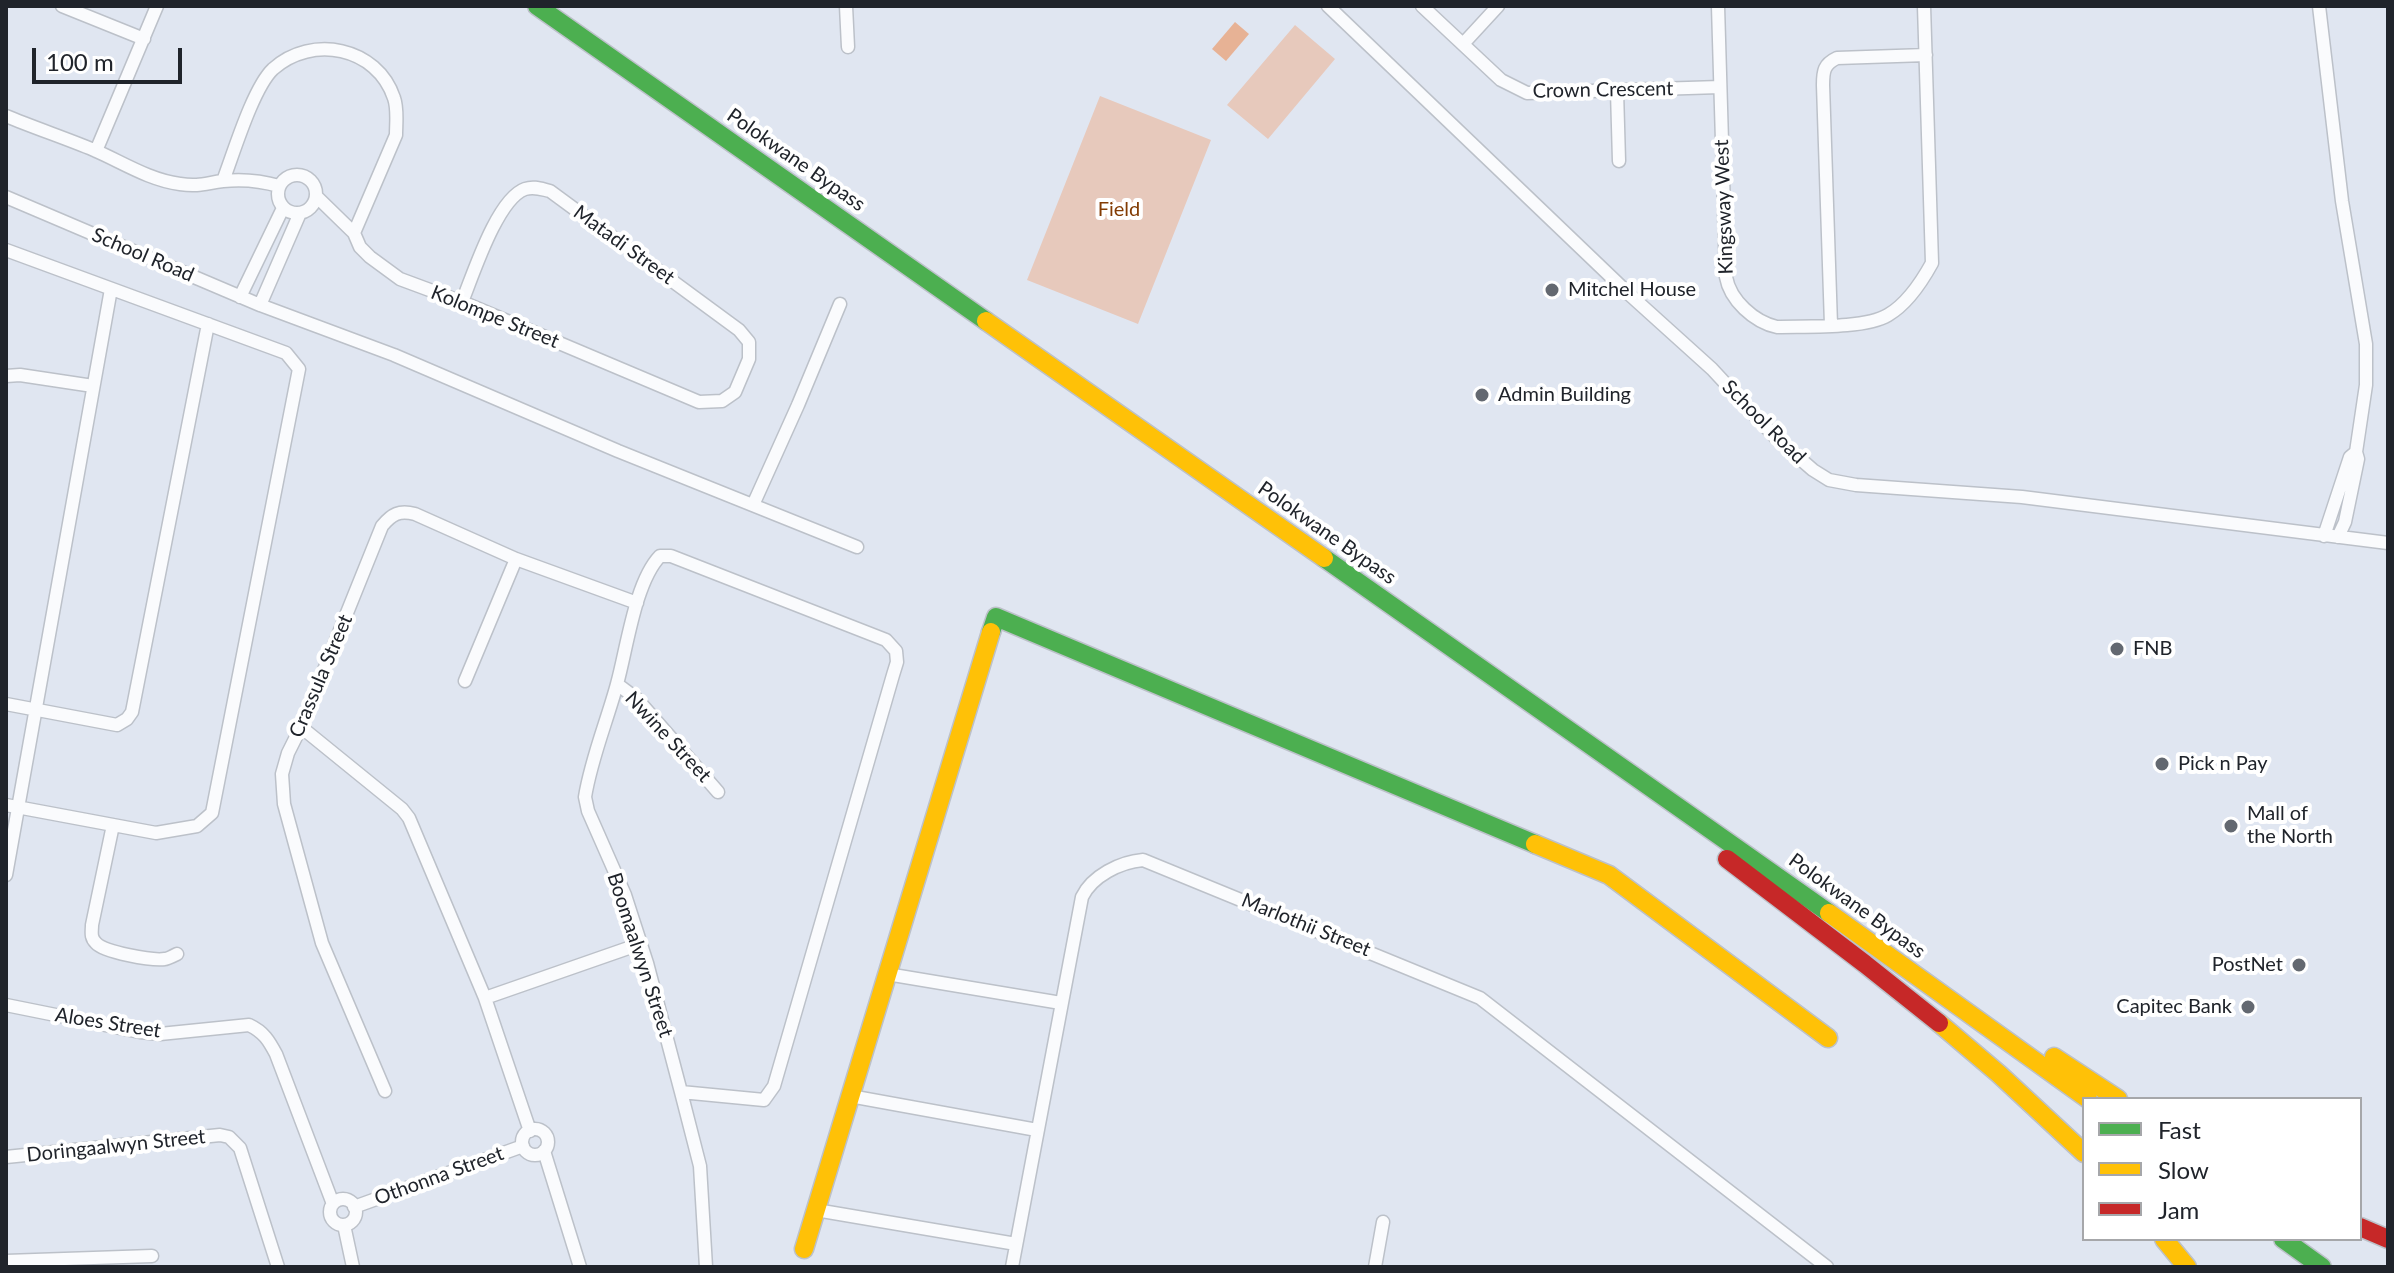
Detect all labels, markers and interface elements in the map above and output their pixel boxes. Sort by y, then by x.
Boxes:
scale bar [36,32,186,82]
text: 100 m [46,47,114,76]
street label: Crown Crescent [1532,77,1674,103]
street label: Polokwane Bypass [722,103,870,217]
street label: Kingsway West [1710,139,1738,275]
park label: Field [1098,198,1140,222]
street label: Matadi Street [569,200,679,290]
street label: School Road [88,223,198,287]
place label: Mitchel House [1568,278,1696,302]
street label: Kolompe Street [428,280,562,354]
marker: Mitchel House [1543,281,1561,299]
street label: School Road [1717,375,1811,469]
place label: Admin Building [1498,383,1631,407]
marker: Admin Building [1473,386,1491,404]
street label: Polokwane Bypass [1253,476,1401,590]
street label: Crassula Street [284,611,358,741]
place label: FNB [2133,637,2173,661]
marker: FNB [2108,640,2126,658]
street label: Nwine Street [620,687,716,787]
place label: Pick n Pay [2178,752,2268,776]
marker: Pick n Pay [2153,755,2171,773]
place label: Mall of the North [2247,802,2333,849]
marker: Mall of the North [2222,817,2240,835]
street label: Polokwane Bypass [1784,848,1930,964]
street label: Boomaalwyn Street [602,870,678,1040]
street label: Marlothii Street [1238,888,1374,962]
place label: PostNet [2212,953,2283,977]
marker: PostNet [2290,956,2308,974]
place label: Capitec Bank [2116,995,2232,1019]
marker: Capitec Bank [2239,998,2257,1016]
street label: Aloes Street [53,1003,163,1043]
legend [2082,1097,2362,1241]
text: Fast [2158,1115,2201,1144]
street label: Doringaalwyn Street [25,1125,207,1167]
street label: Othonna Street [371,1142,507,1210]
text: Slow [2158,1155,2209,1184]
text: Jam [2158,1195,2199,1224]

